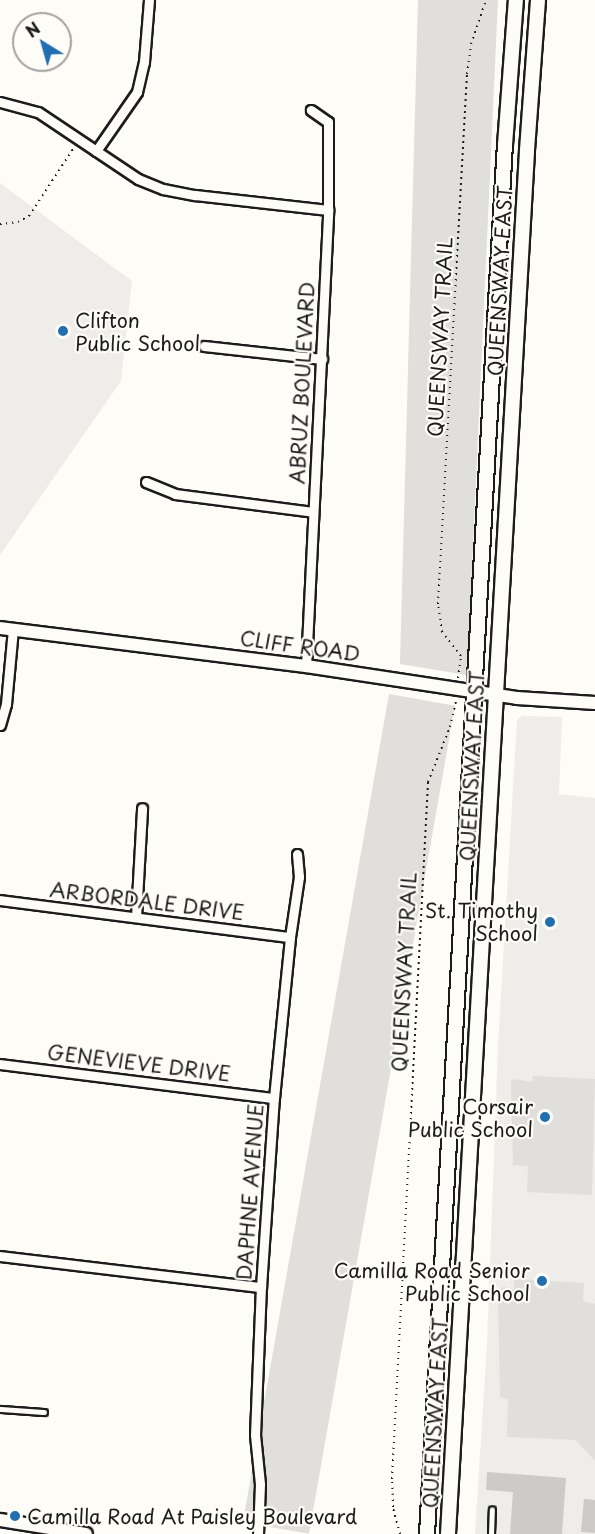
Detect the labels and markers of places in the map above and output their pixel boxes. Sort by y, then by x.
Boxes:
place label: Clifton Public School [75,308,201,355]
marker: Clifton Public School [56,324,70,338]
place label: St. Timothy School [426,898,538,945]
marker: St. Timothy School [543,915,557,929]
place label: Corsair Public School [407,1094,533,1141]
marker: Corsair Public School [538,1110,552,1124]
place label: Camilla Road Senior Public School [333,1258,530,1305]
marker: Camilla Road Senior Public School [535,1274,549,1288]
place label: Camilla Road At Paisley Boulevard [27,1504,362,1528]
marker: Camilla Road At Paisley Boulevard [8,1509,22,1523]

